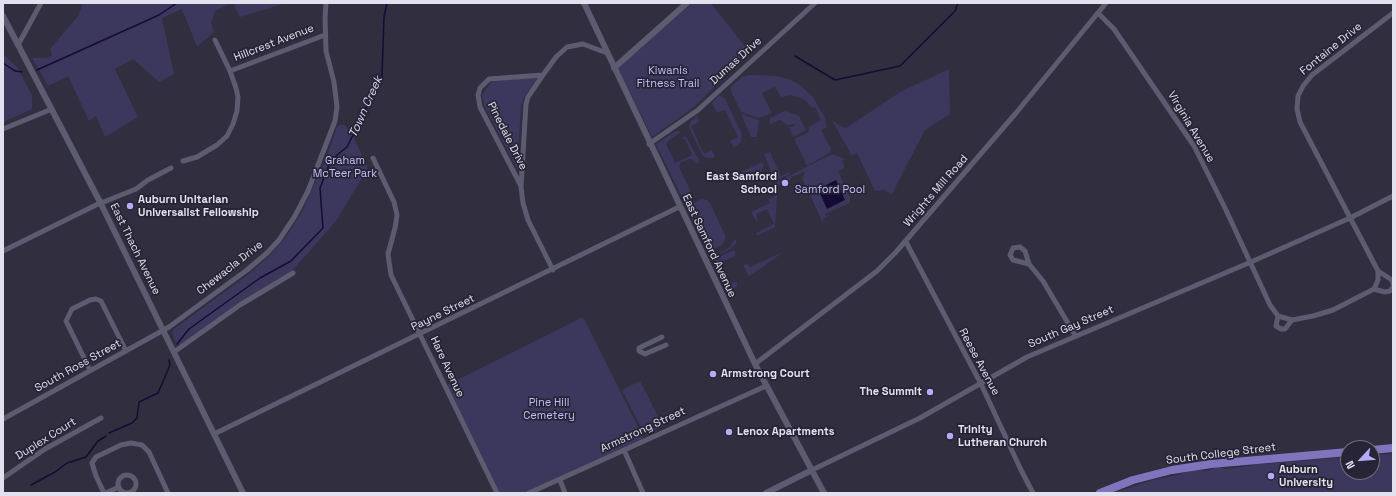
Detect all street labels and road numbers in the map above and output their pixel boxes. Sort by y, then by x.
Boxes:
street label: Fontaine Drive [1297,20,1365,78]
street label: Hillcrest Avenue [232,22,316,64]
street label: Dumas Drive [708,34,764,88]
street label: Virginia Avenue [1165,89,1217,165]
street label: Pinedale Drive [484,100,530,172]
street label: Wrights Mill Road [901,152,971,230]
street label: East Samford Avenue [679,192,739,300]
street label: East Thach Avenue [107,201,163,297]
street label: Chewacla Drive [194,238,266,298]
street label: Payne Street [409,292,477,334]
street label: South Gay Street [1026,303,1116,351]
street label: Reese Avenue [956,326,1002,398]
street label: Hare Avenue [427,334,467,400]
street label: South Ross Street [33,337,123,395]
street label: Armstrong Street [598,405,688,455]
street label: Duplex Court [13,415,79,463]
street label: South College Street [1165,441,1277,467]

